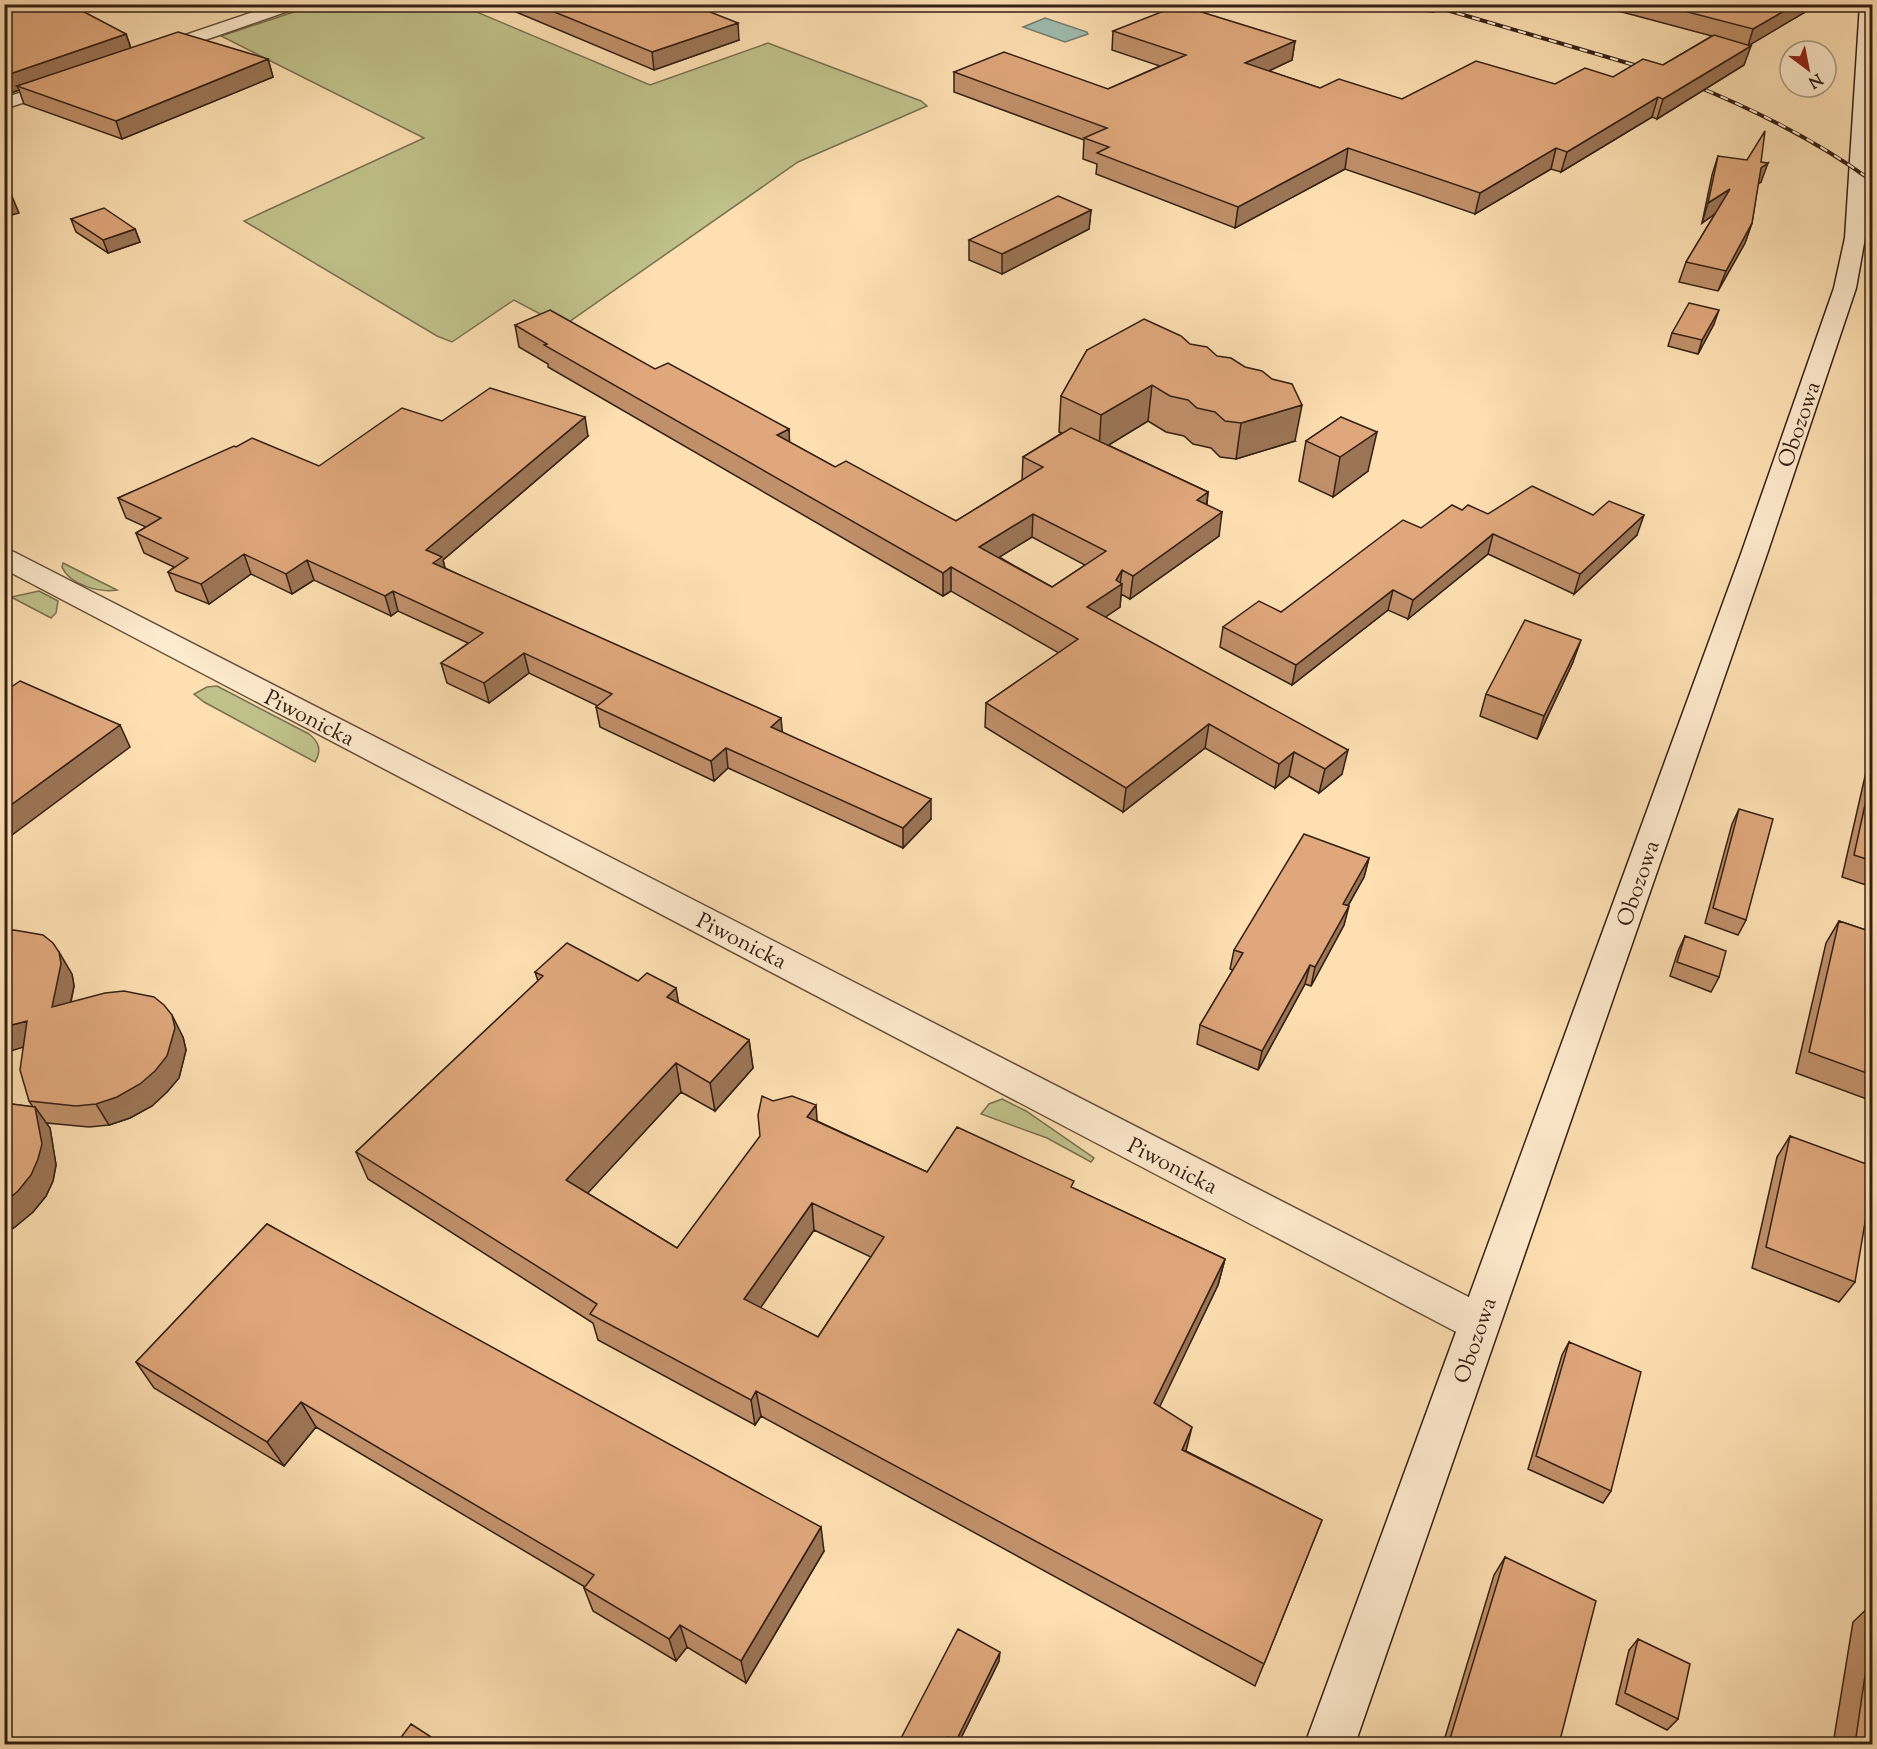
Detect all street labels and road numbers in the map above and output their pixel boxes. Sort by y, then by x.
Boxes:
street label: Obozowa [1771,378,1830,472]
street label: Piwonicka [258,683,359,756]
street label: Obozowa [1610,837,1669,931]
street label: Piwonicka [690,906,791,979]
street label: Piwonicka [1121,1131,1222,1204]
street label: Obozowa [1447,1294,1506,1388]

